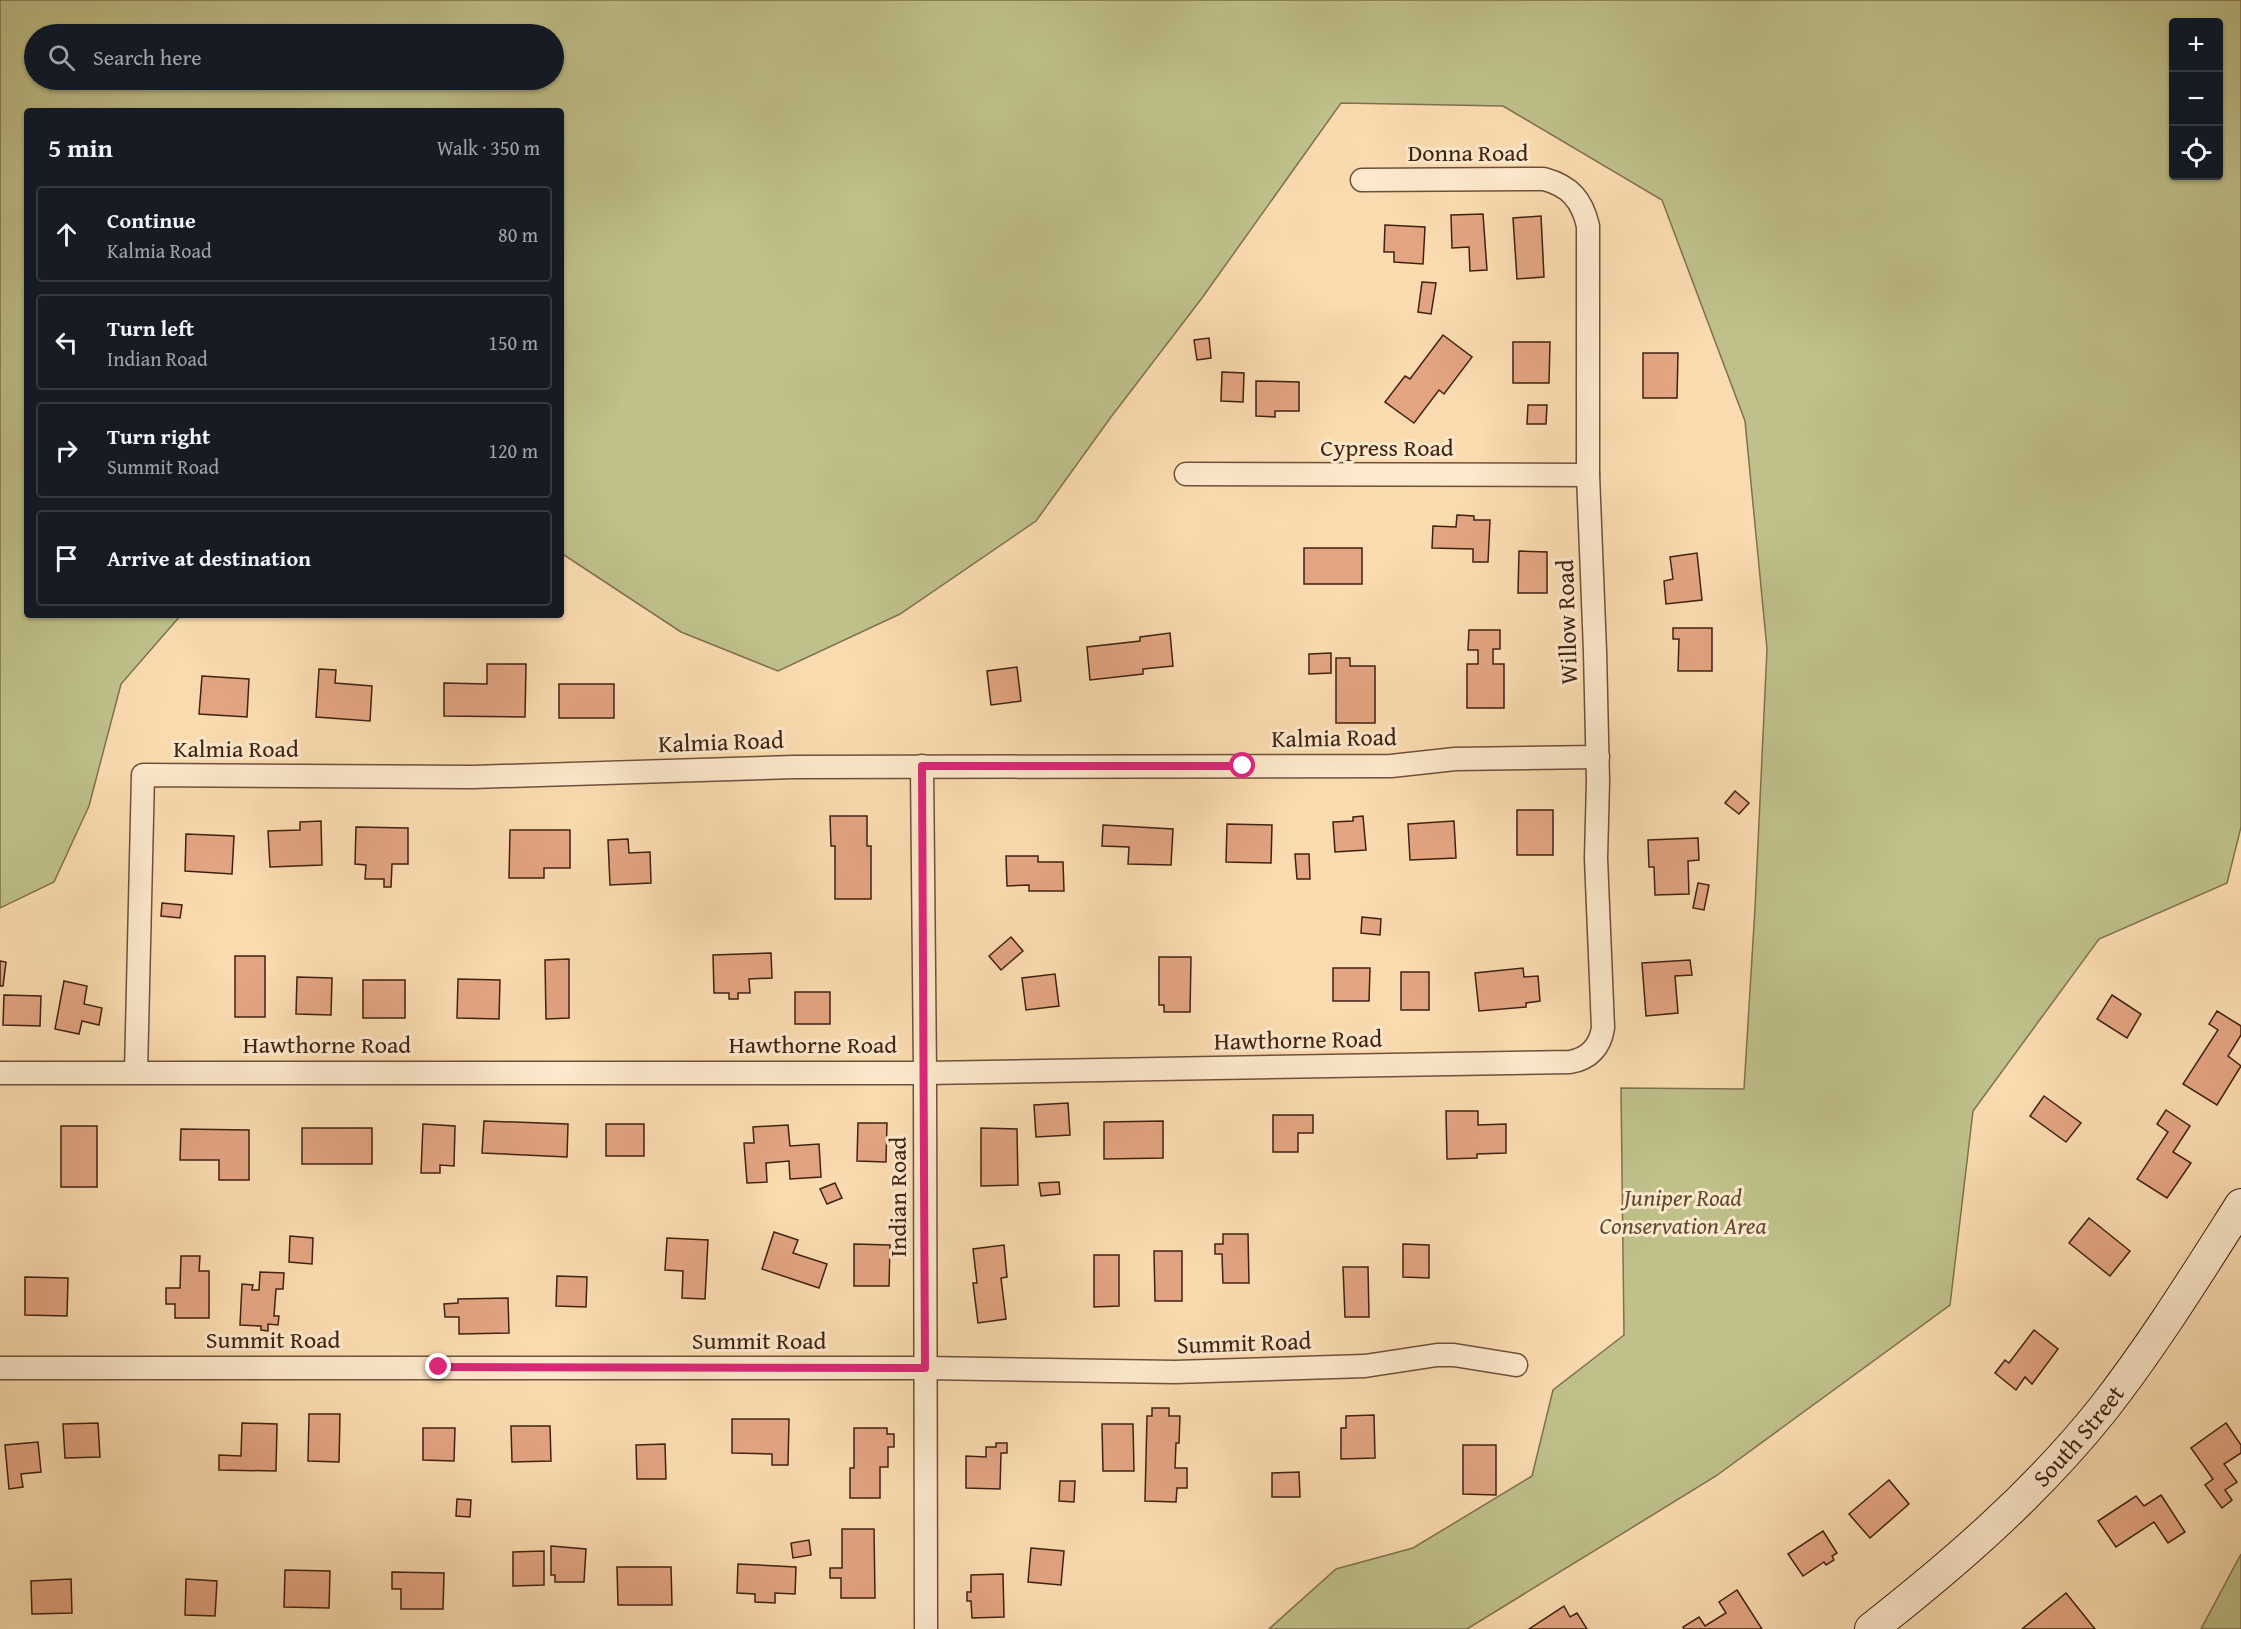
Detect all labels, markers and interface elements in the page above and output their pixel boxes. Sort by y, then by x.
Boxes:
map controls [2169,18,2223,180]
button: + [2169,18,2223,72]
search box [24,24,564,90]
icon: search [45,41,78,74]
text: Search here [93,41,202,73]
button: − [2169,72,2223,126]
button: locate [2169,126,2223,180]
text: 5 min [48,128,113,167]
text: Walk · 350 m [437,133,540,162]
street label: Donna Road [1408,135,1529,170]
text: Continue [107,204,196,236]
icon: ahead [50,218,83,251]
text: 80 m [498,220,538,249]
text: Kalmia Road [107,236,212,265]
text: Turn left [107,312,194,344]
icon: left [50,326,83,359]
text: 150 m [488,328,538,357]
text: Indian Road [107,344,208,373]
text: Turn right [107,420,210,452]
street label: Cypress Road [1320,430,1454,465]
icon: right [50,434,83,467]
text: 120 m [488,436,538,465]
text: Summit Road [107,452,219,481]
icon: arrive [50,542,83,575]
text: Arrive at destination [107,542,311,574]
street label: Willow Road [1547,559,1586,685]
street label: Kalmia Road [1271,719,1397,756]
street label: Kalmia Road [658,722,784,761]
street label: Kalmia Road [173,731,299,766]
route start [1229,752,1255,778]
street label: Hawthorne Road [1214,1021,1383,1058]
street label: Hawthorne Road [243,1027,411,1062]
street label: Hawthorne Road [729,1027,897,1062]
street label: Indian Road [880,1136,915,1257]
park label: Juniper Road Conservation Area [1600,1180,1766,1243]
street label: Summit Road [206,1322,341,1357]
street label: Summit Road [692,1323,827,1358]
street label: Summit Road [1176,1323,1312,1362]
route end [425,1353,451,1379]
street label: South Street [2024,1377,2133,1495]

